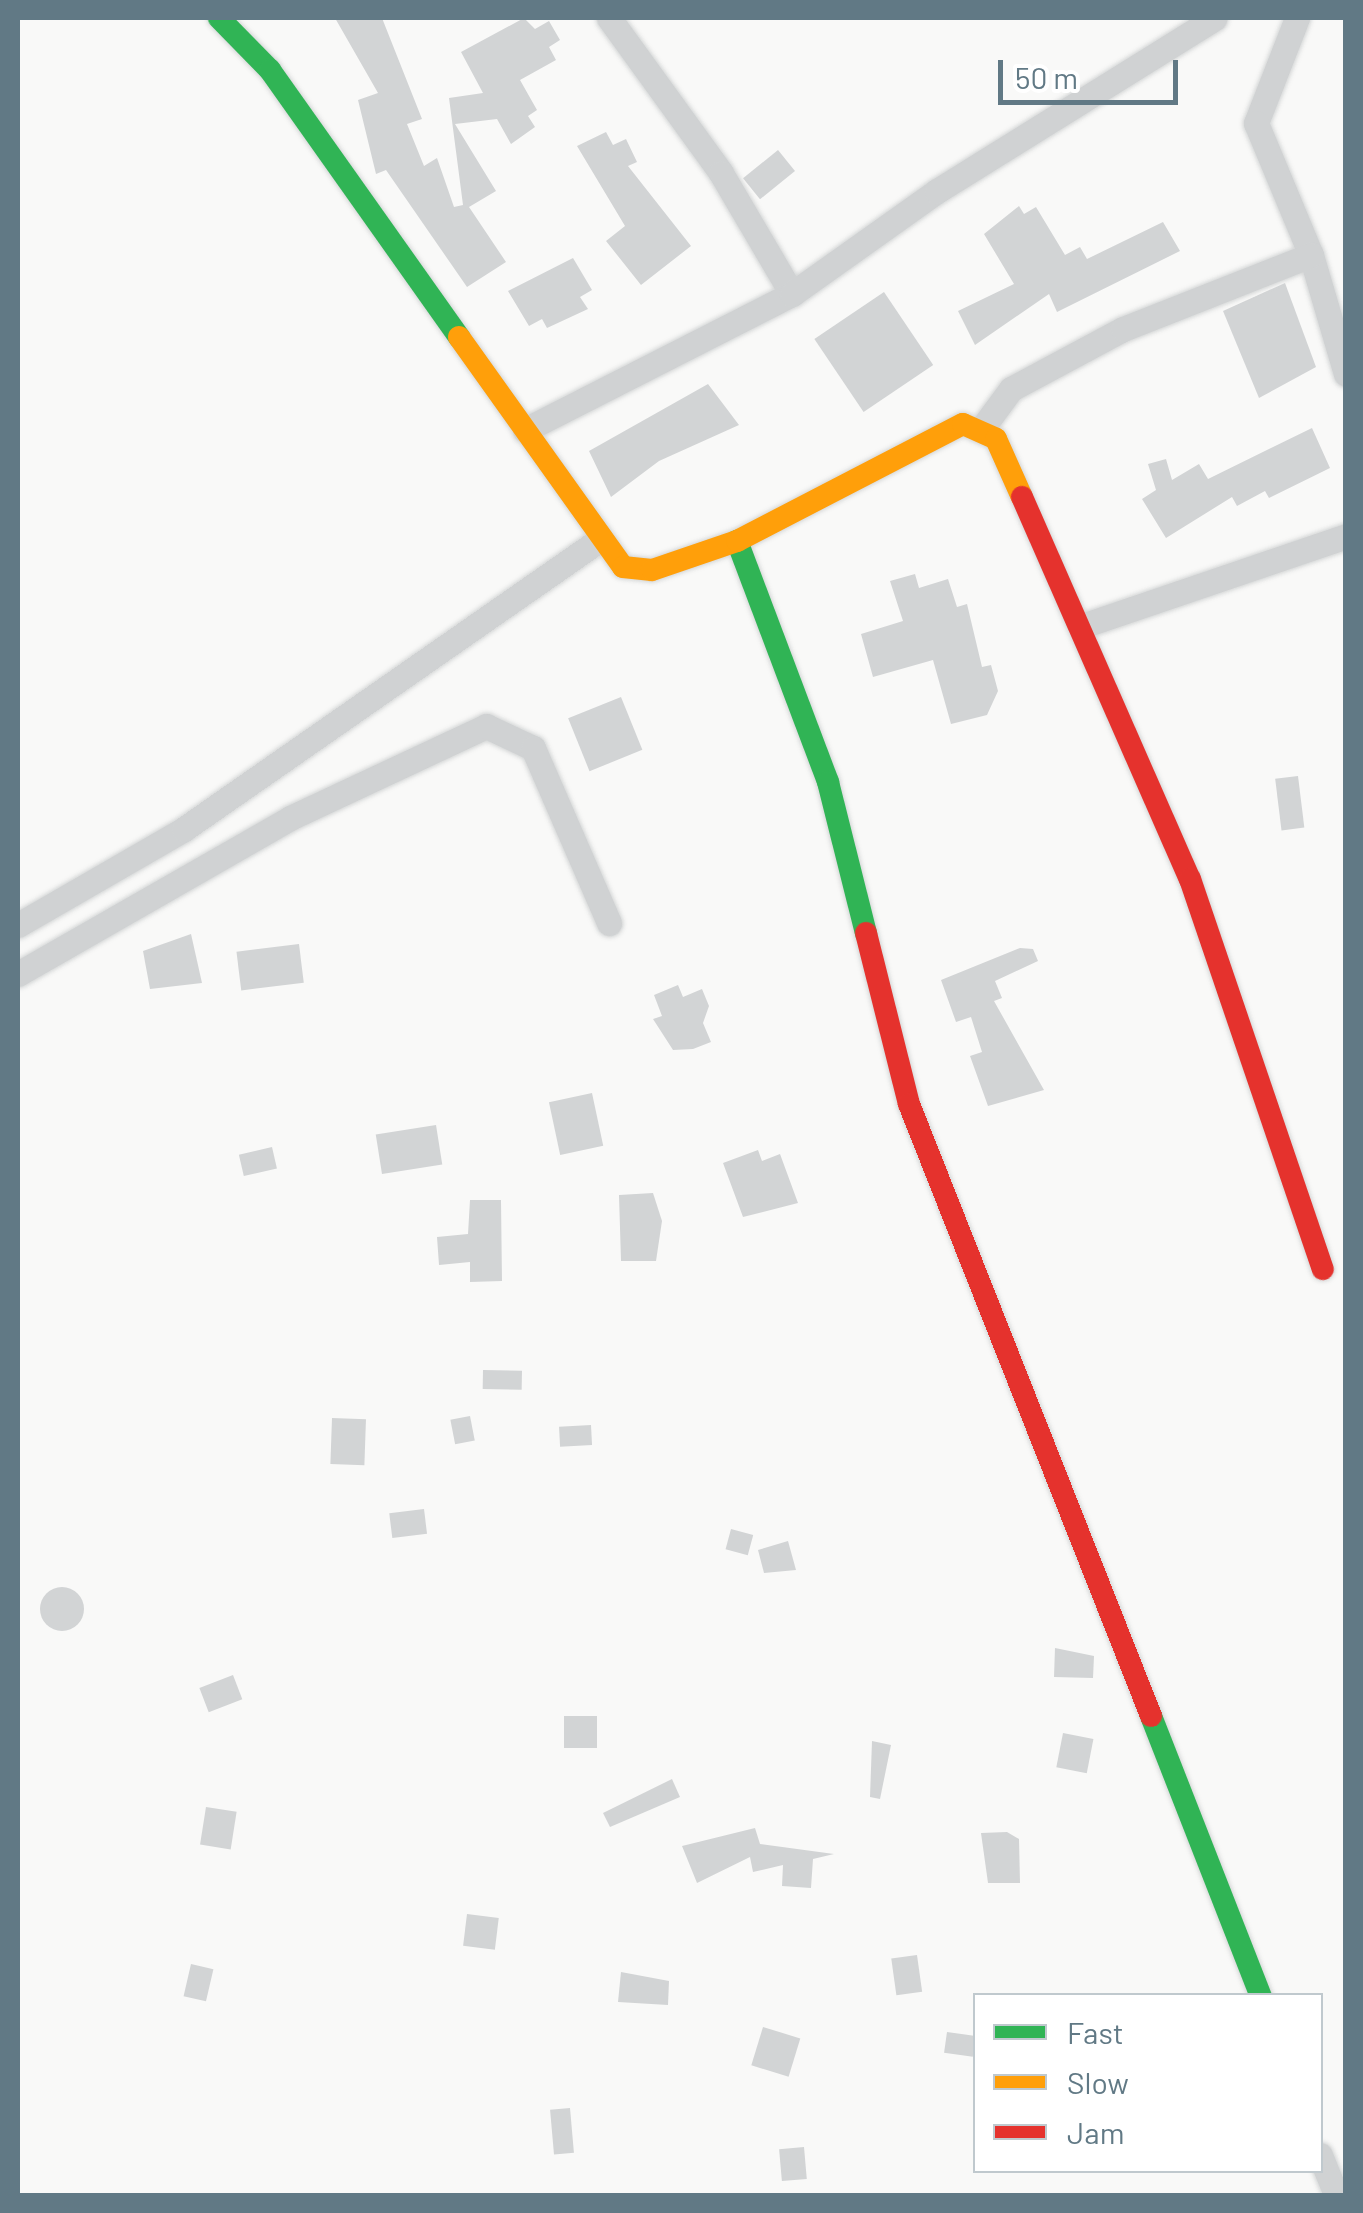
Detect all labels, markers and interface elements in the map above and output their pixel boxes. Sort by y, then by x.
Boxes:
scale bar [1003,40,1183,102]
text: 50 m [1015,59,1078,95]
legend [973,1993,1323,2173]
text: Fast [1067,2014,1124,2050]
text: Slow [1067,2064,1129,2100]
text: Jam [1067,2114,1124,2150]

